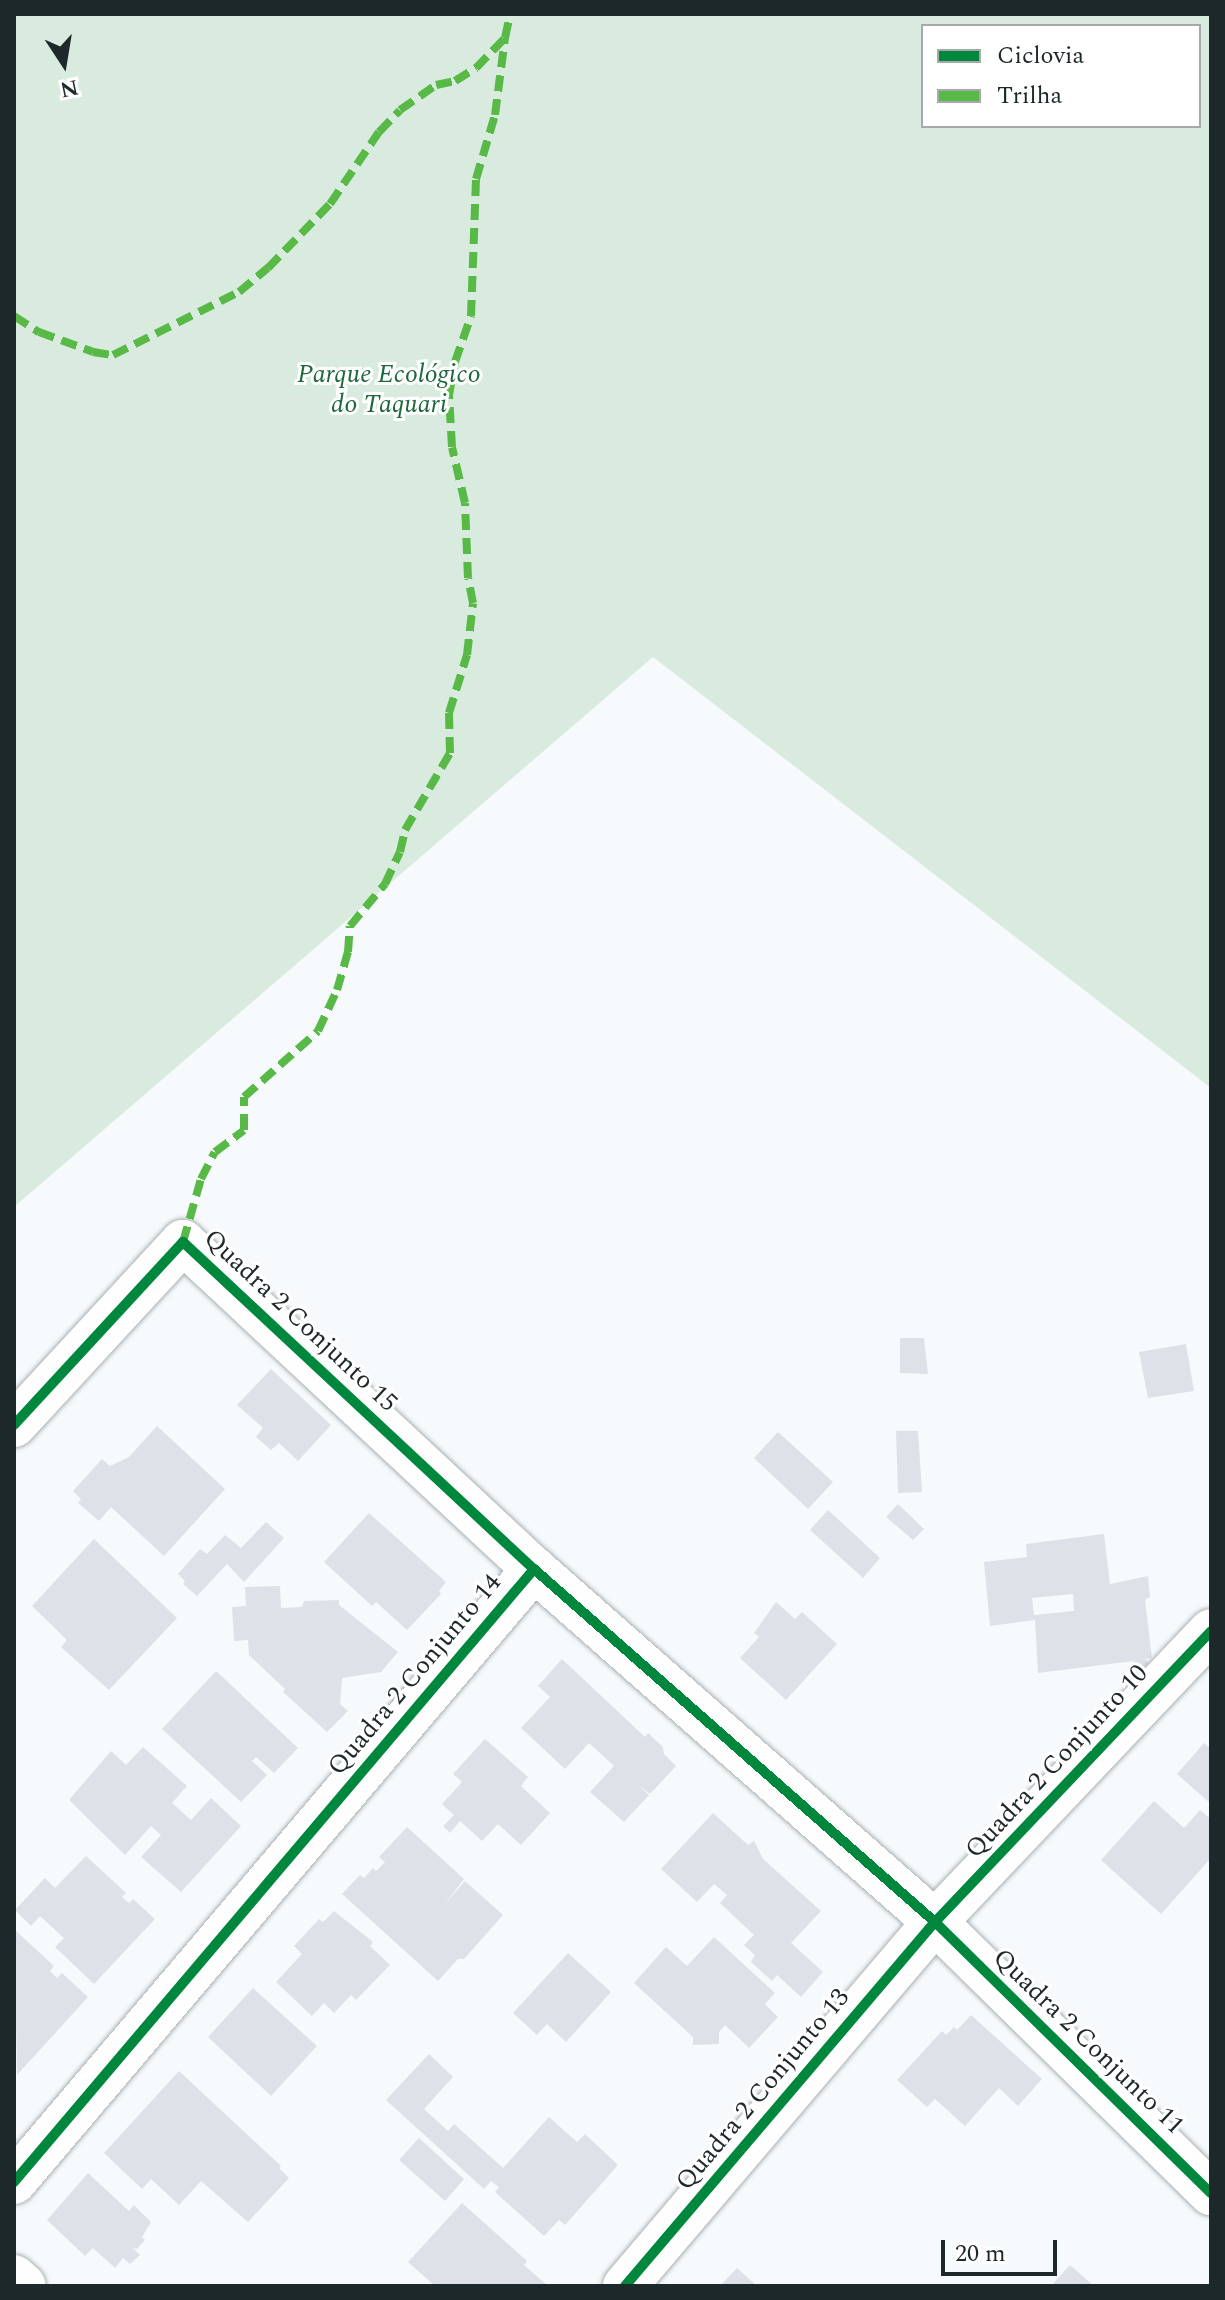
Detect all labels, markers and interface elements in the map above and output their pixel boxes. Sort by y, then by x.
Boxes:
north arrow [24,24,104,104]
legend [921,24,1201,128]
text: Ciclovia [997,38,1084,74]
text: N [57,70,81,106]
text: Trilha [997,78,1062,114]
park label: Parque Ecológico do Taquari [297,359,481,420]
street label: Quadra 2 Conjunto 15 [197,1223,403,1419]
street label: Quadra 2 Conjunto 14 [322,1568,508,1782]
street label: Quadra 2 Conjunto 10 [959,1659,1155,1865]
street label: Quadra 2 Conjunto 11 [986,1943,1190,2141]
street label: Quadra 2 Conjunto 13 [670,1983,856,2197]
scale bar [945,2224,1061,2274]
text: 20 m [955,2236,1006,2272]

